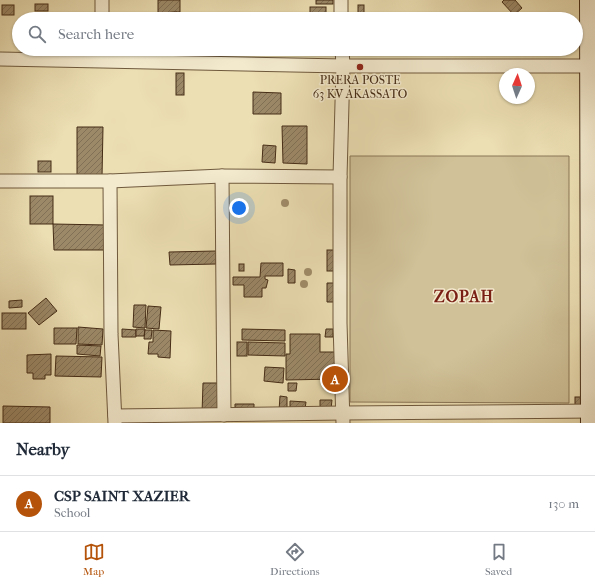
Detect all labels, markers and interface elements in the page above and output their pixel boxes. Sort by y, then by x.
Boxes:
search box [12,12,583,56]
icon: search [26,23,48,45]
text: Search here [58,25,134,43]
marker: PRERA POSTE 63 KV AKASSATO [355,62,365,72]
north arrow [499,68,535,104]
place label: PRERA POSTE 63 KV AKASSATO [313,73,407,101]
your location [229,198,249,218]
district label: ZOPAH [434,287,494,306]
pin: A [322,364,348,394]
text: Nearby [16,439,70,459]
text: CSP SAINT XAZIER [54,487,190,505]
text: A [25,496,33,511]
text: 130 m [548,496,579,511]
text: School [54,505,90,520]
tab: Map [83,541,105,578]
tab: Directions [270,541,320,578]
tab: Saved [485,541,512,578]

